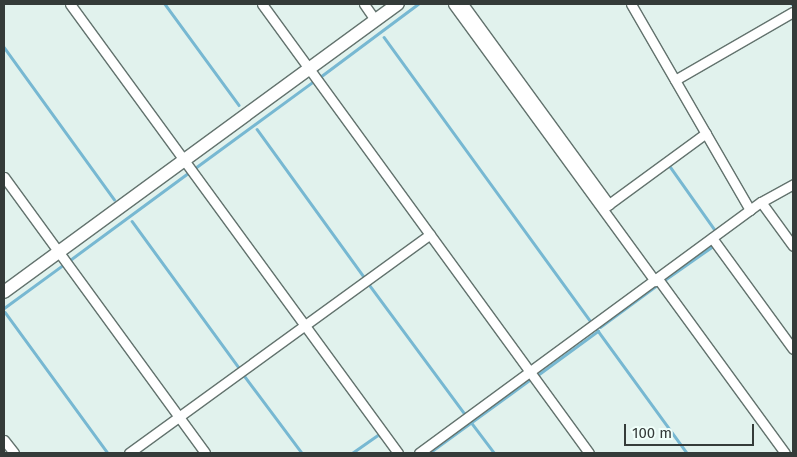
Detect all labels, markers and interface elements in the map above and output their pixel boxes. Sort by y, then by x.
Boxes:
scale bar [627,414,757,446]
text: 100 m [632,424,672,442]

